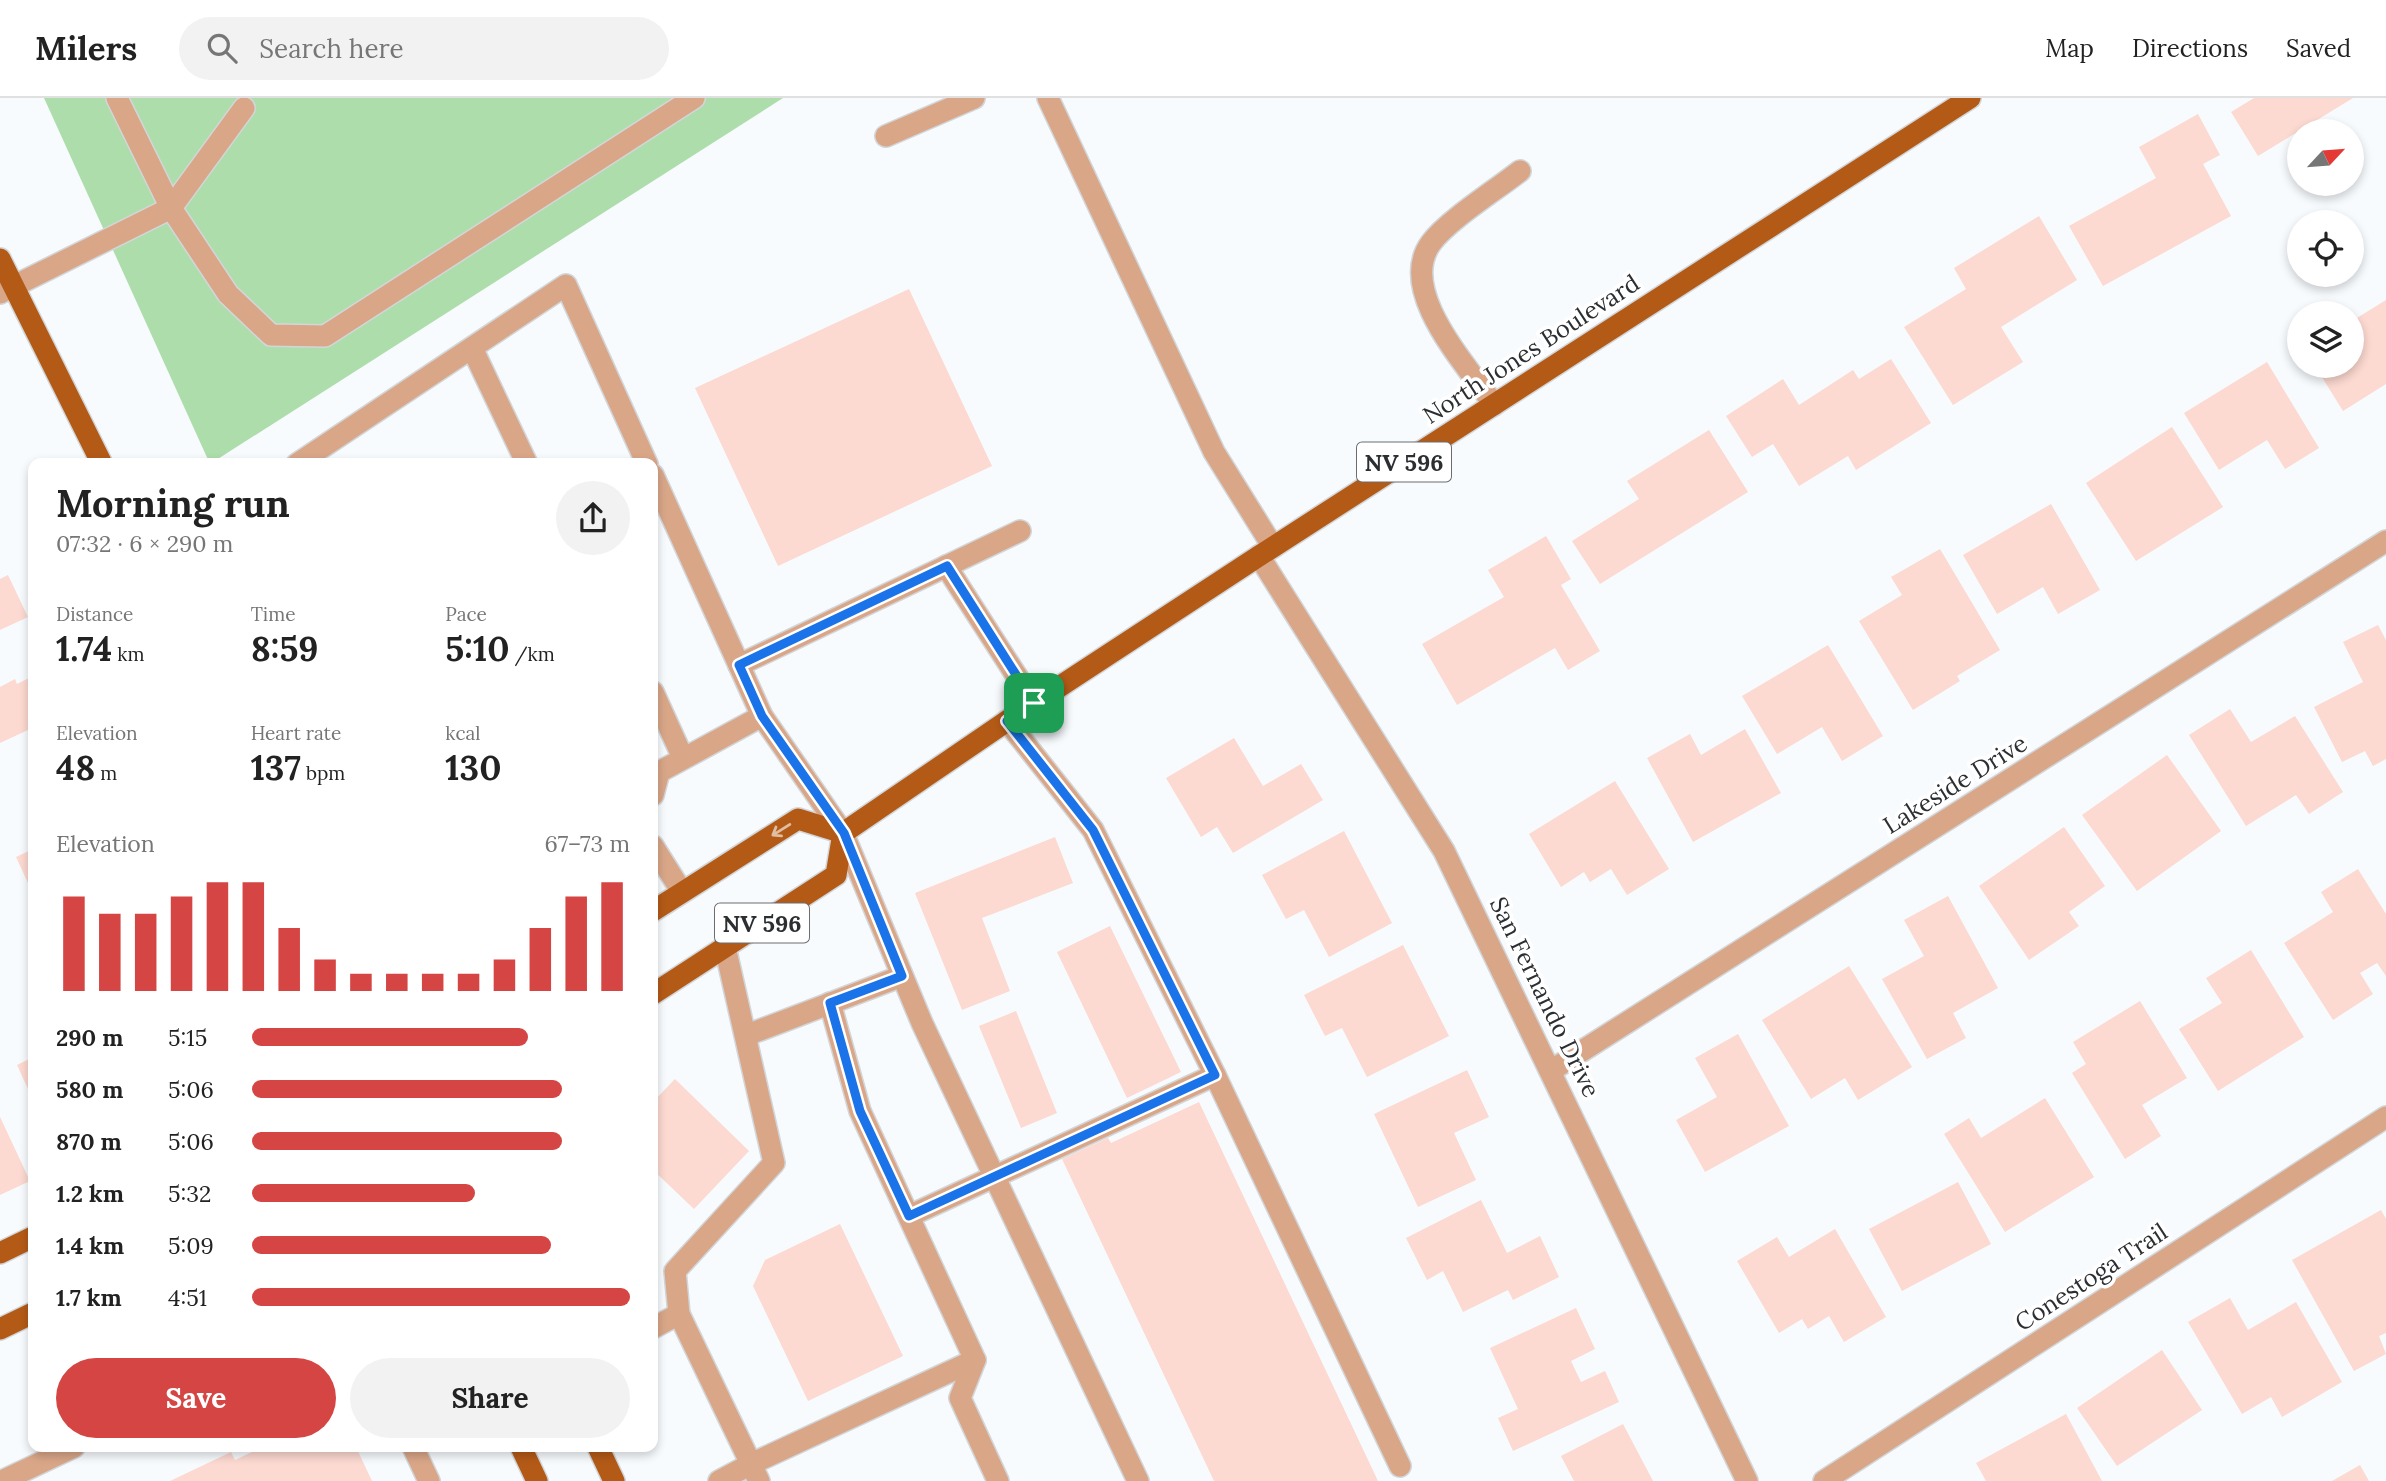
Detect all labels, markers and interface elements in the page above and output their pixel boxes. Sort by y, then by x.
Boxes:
search box [179,17,669,80]
text: Milers [35,27,137,69]
icon: search [203,29,241,67]
text: Search here [259,32,404,65]
text: Map [2045,33,2094,64]
text: Directions [2132,33,2248,64]
text: Saved [2286,33,2351,64]
north arrow [2287,119,2364,196]
map controls [2287,119,2364,378]
button: locate [2287,210,2364,287]
street label: North Jones Boulevard [1417,267,1645,431]
button: layers [2287,301,2364,378]
road number: NV 596 [1357,442,1451,482]
text: Morning run [56,479,290,527]
button: share [556,481,630,555]
text: 07:32 · 6 × 290 m [56,529,233,558]
text: Distance [56,602,133,626]
text: Time [251,602,295,626]
text: Pace [445,602,487,626]
text: 1.74 [56,626,112,671]
text: 8:59 [251,626,319,671]
text: 5:10 [445,626,509,671]
text: km [112,642,144,666]
text: /km [509,642,555,666]
pin [1004,673,1064,733]
icon: arrive [1015,684,1053,722]
text: Elevation [56,721,138,745]
text: Heart rate [251,721,341,745]
text: kcal [445,721,480,745]
street label: Lakeside Drive [1877,727,2033,841]
text: 48 [56,745,95,790]
text: 137 [251,745,301,790]
text: 130 [445,745,501,790]
text: m [95,761,117,785]
text: bpm [301,761,345,785]
one-way arrow [771,823,791,837]
text: Elevation [56,829,155,858]
text: 67–73 m [545,829,630,858]
street label: San Fernando Drive [1483,892,1607,1102]
road number: NV 596 [715,904,809,943]
text: 290 m [56,1023,123,1052]
text: 5:15 [168,1023,207,1052]
text: 580 m [56,1075,123,1104]
text: 5:06 [168,1075,214,1104]
text: 870 m [56,1127,122,1156]
text: 5:06 [168,1127,214,1156]
text: 1.2 km [56,1179,124,1208]
text: 5:32 [168,1179,211,1208]
street label: Conestoga Trail [2009,1216,2173,1338]
text: 1.4 km [56,1231,124,1260]
text: 5:09 [168,1231,214,1260]
text: 1.7 km [56,1283,122,1312]
text: 4:51 [168,1283,207,1312]
button: Save [56,1358,336,1438]
button: Share [350,1358,630,1438]

